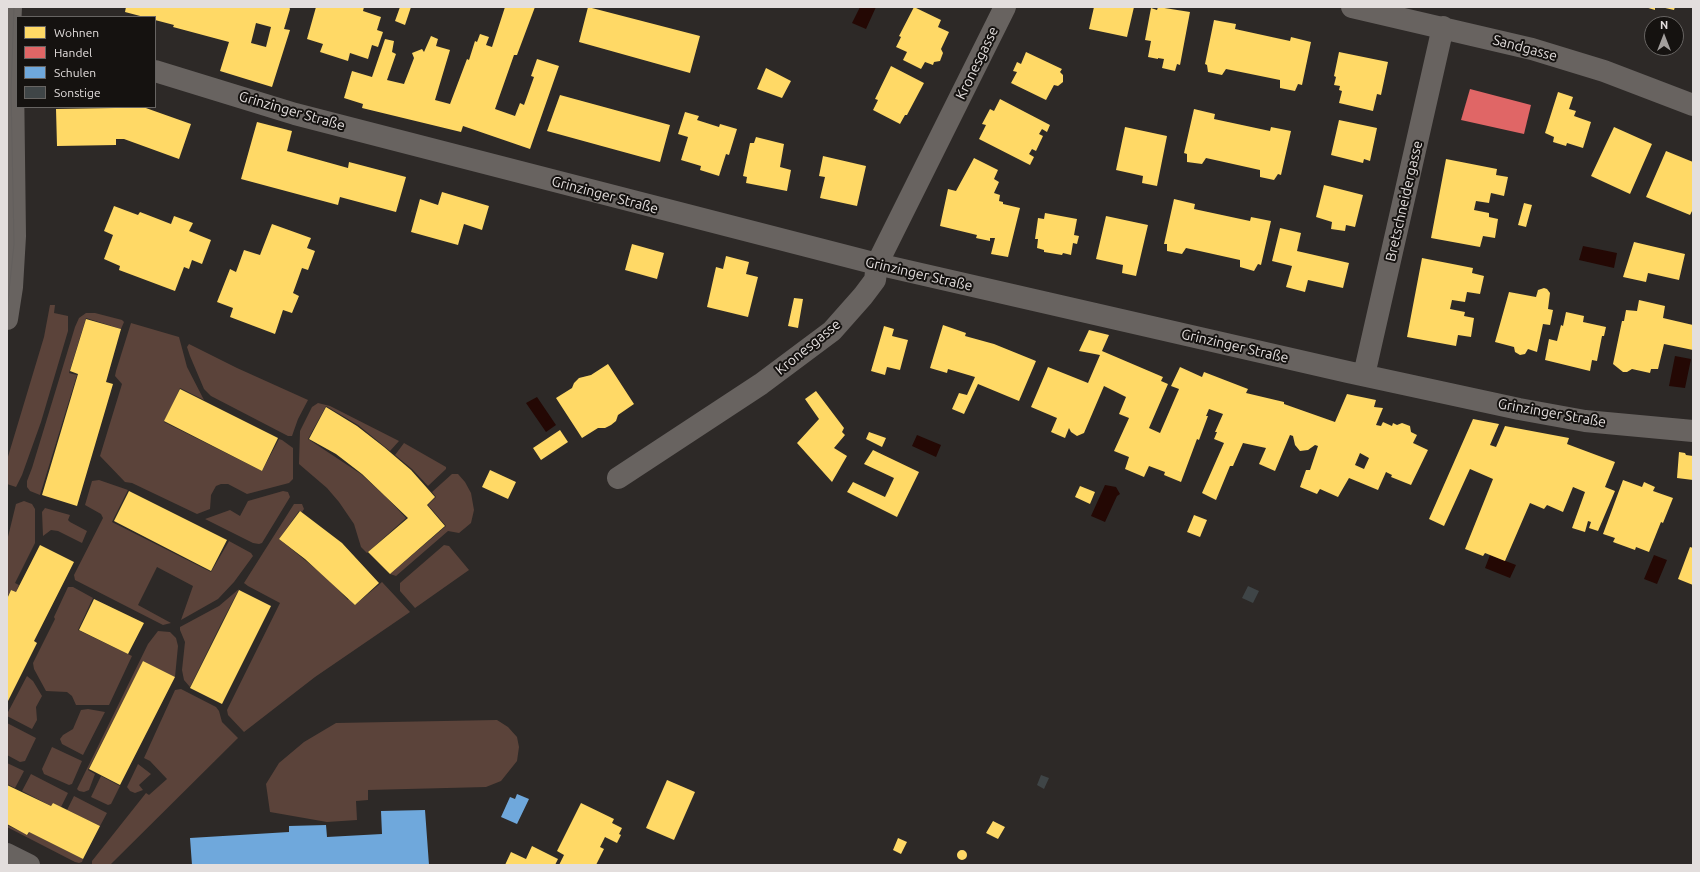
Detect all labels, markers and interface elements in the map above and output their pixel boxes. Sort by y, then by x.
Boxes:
legend [16,16,156,108]
north arrow [1644,16,1684,56]
text: N [1660,19,1668,31]
street label: Kronesgasse [952,24,1002,102]
text: Wohnen [54,26,99,39]
street label: Sandgasse [1491,31,1559,65]
text: Handel [54,46,92,59]
text: Schulen [54,66,96,79]
text: Sonstige [54,86,101,99]
street label: Grinzinger Straße [237,88,347,134]
street label: Bretschneidergasse [1382,139,1426,263]
street label: Grinzinger Straße [550,173,660,217]
street label: Grinzinger Straße [864,253,974,295]
street label: Kronesgasse [772,316,844,378]
street label: Grinzinger Straße [1180,325,1290,367]
street label: Grinzinger Straße [1497,395,1607,431]

